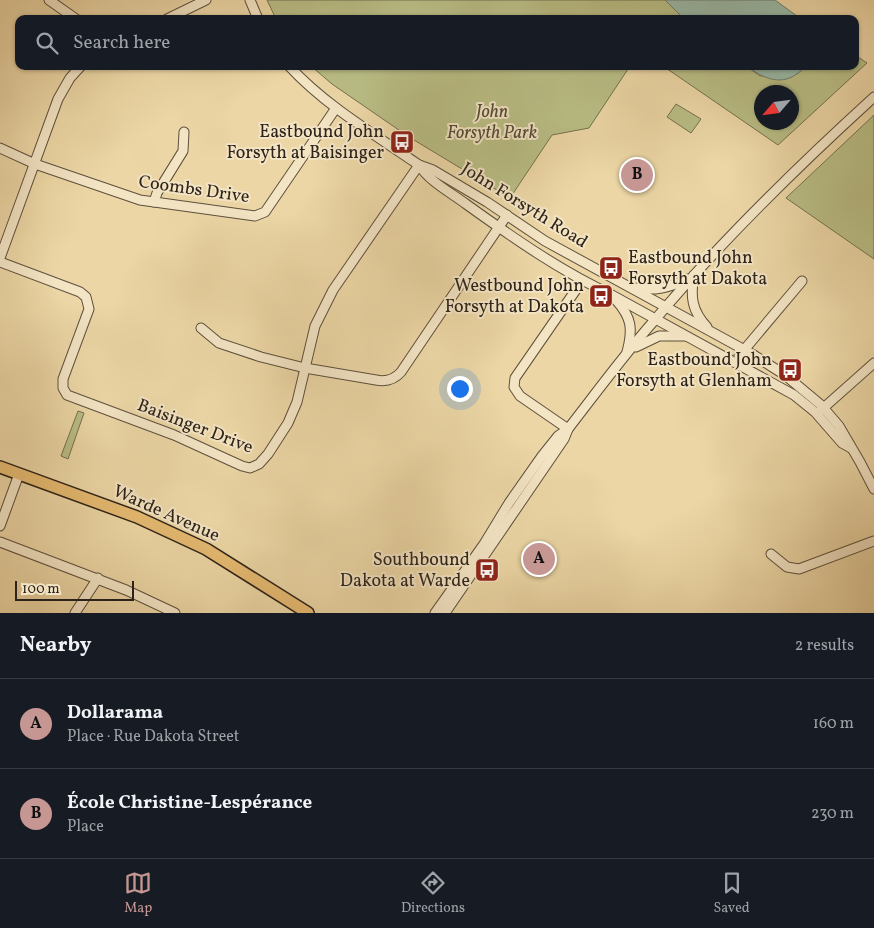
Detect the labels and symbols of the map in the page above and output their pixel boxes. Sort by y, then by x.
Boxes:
north arrow [754,85,799,130]
park label: John Forsyth Park [447,100,537,146]
place label: Eastbound John Forsyth at Baisinger [227,120,384,166]
bus stop icon: Eastbound John Forsyth at Baisinger [389,129,415,155]
pin: B [621,156,653,194]
street label: John Forsyth Road [456,157,592,255]
street label: Coombs Drive [137,170,251,210]
place label: Eastbound John Forsyth at Dakota [628,246,767,292]
bus stop icon: Eastbound John Forsyth at Dakota [598,255,624,281]
place label: Westbound John Forsyth at Dakota [445,274,584,320]
bus stop icon: Westbound John Forsyth at Dakota [588,283,614,309]
place label: Eastbound John Forsyth at Glenham [616,348,772,394]
bus stop icon: Eastbound John Forsyth at Glenham [777,357,803,383]
your location [447,376,473,402]
street label: Baisinger Drive [133,393,257,461]
street label: Warde Avenue [109,479,223,549]
pin: A [523,540,555,578]
place label: Southbound Dakota at Warde [340,548,470,594]
bus stop icon: Southbound Dakota at Warde [474,557,500,583]
scale bar [15,578,134,601]

